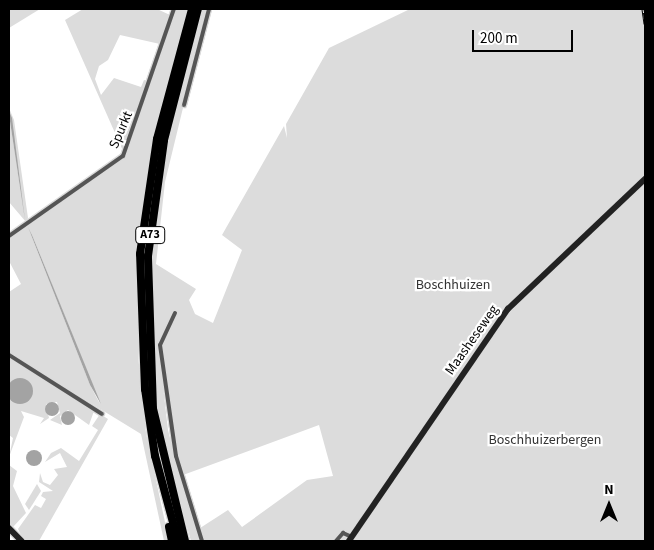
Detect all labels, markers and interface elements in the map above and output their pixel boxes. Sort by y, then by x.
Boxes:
scale bar [474,20,575,52]
text: 200 m [480,28,518,49]
street label: Spurkt [106,109,136,151]
road number: A73 [135,226,165,244]
park label: Boschhuizen [416,277,490,293]
street label: Maasheseweg [442,302,502,378]
park label: Boschhuizerbergen [489,432,601,448]
north arrow [584,480,634,530]
text: N [604,480,614,500]

